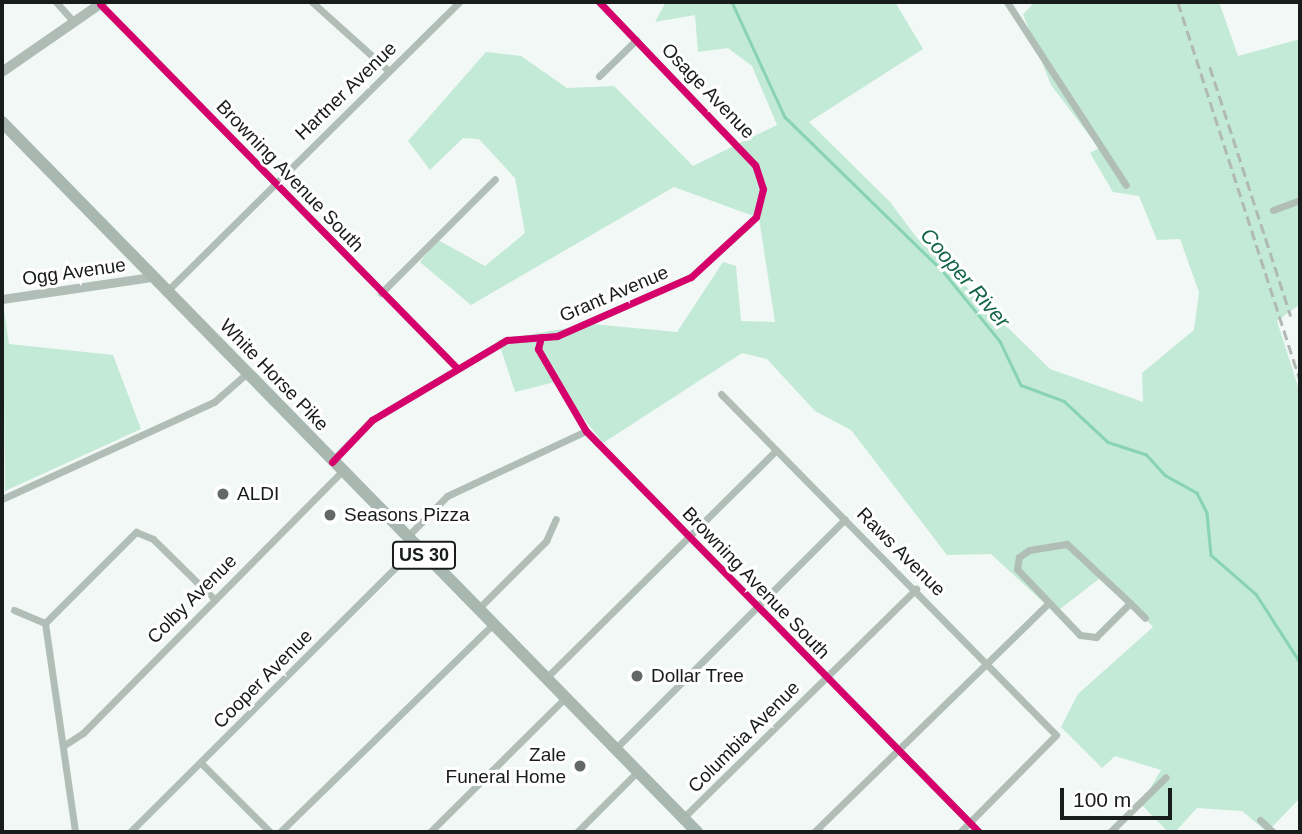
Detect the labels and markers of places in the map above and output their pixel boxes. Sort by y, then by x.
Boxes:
place label: ALDI [237,483,279,505]
marker: ALDI [215,486,231,502]
place label: Seasons Pizza [344,504,470,526]
marker: Seasons Pizza [322,507,338,523]
place label: Dollar Tree [651,665,744,687]
marker: Dollar Tree [629,668,645,684]
place label: Zale Funeral Home [446,744,566,788]
marker: Zale Funeral Home [572,758,588,774]

